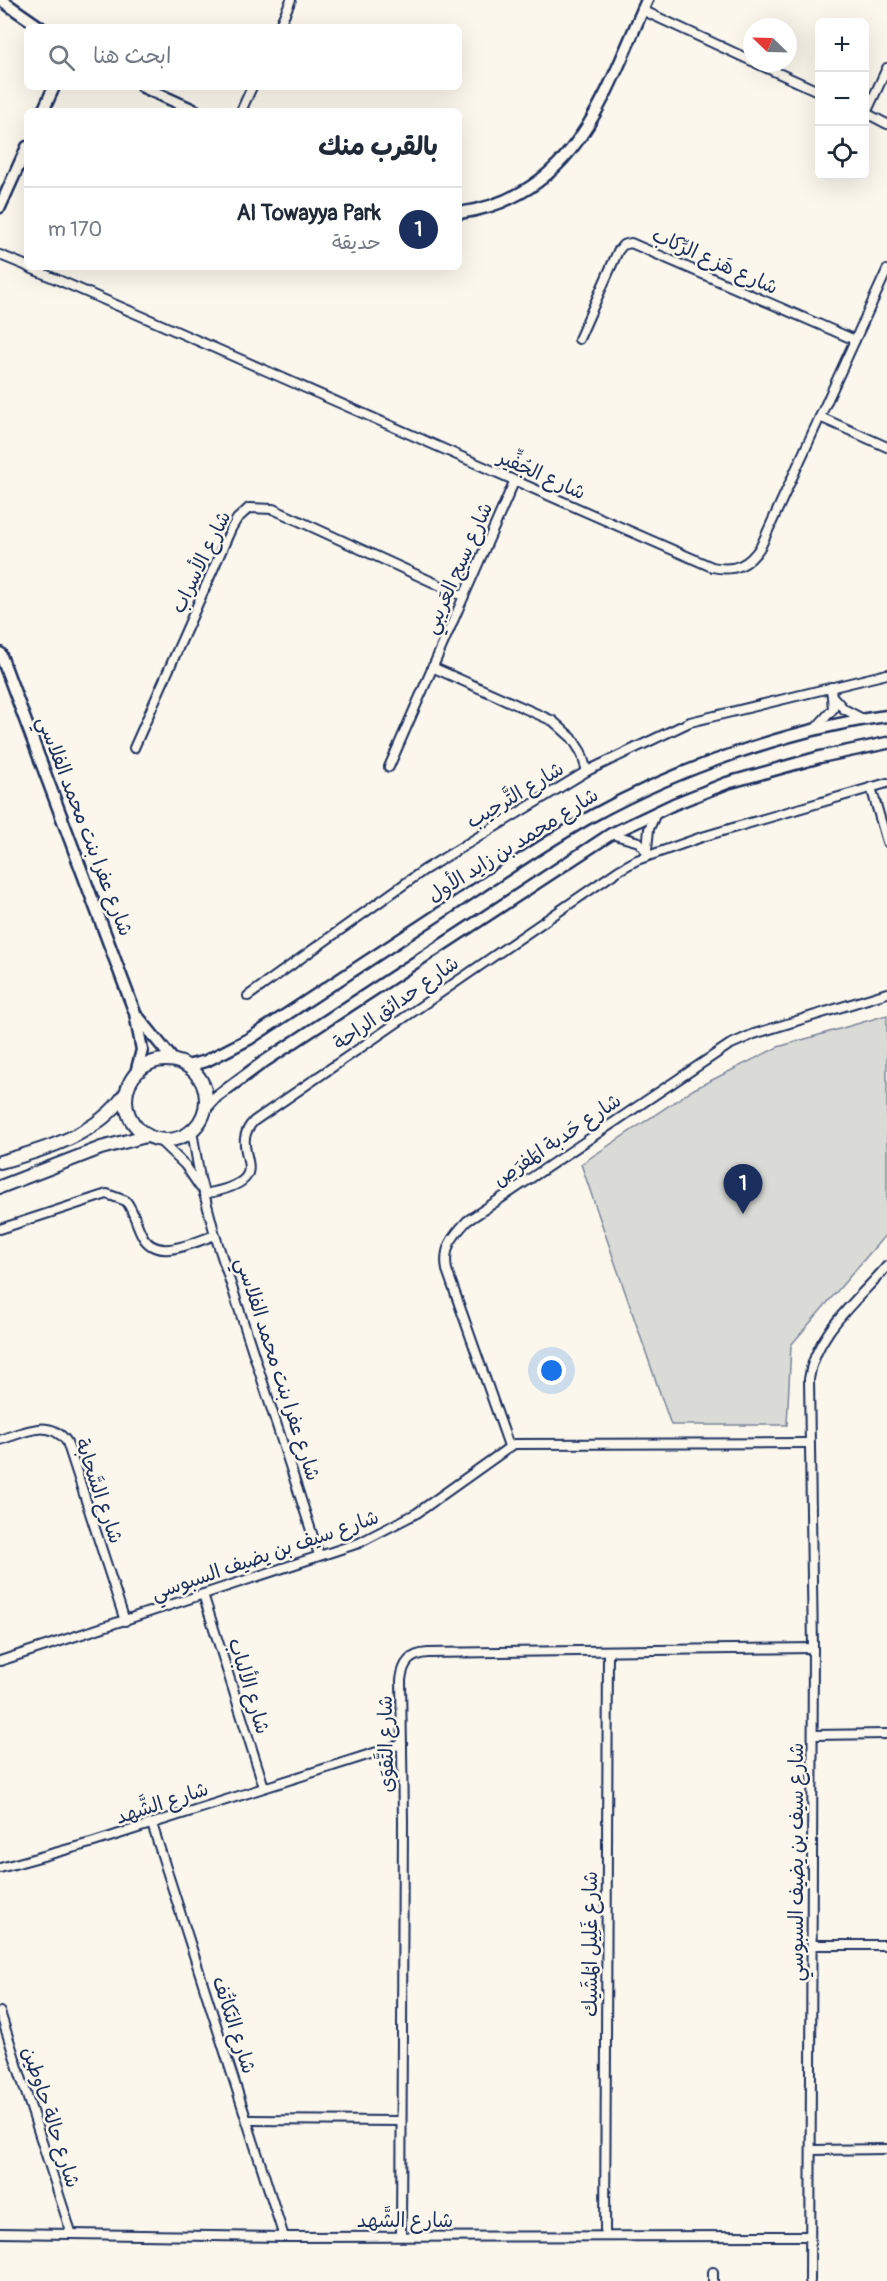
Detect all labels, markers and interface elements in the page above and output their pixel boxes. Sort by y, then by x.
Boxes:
north arrow [743,18,797,72]
map controls [815,18,869,180]
button: + [815,18,869,72]
search box [24,24,462,90]
icon: search [45,41,78,74]
text: ابحث هنا [93,42,171,70]
button: − [815,72,869,126]
button: locate [815,126,869,180]
text: بالقرب منك [318,131,438,163]
text: Al Towayya Park [237,199,381,227]
text: 170 m [48,217,102,242]
text: 1 [415,217,422,242]
street label: شارع هَزع الرِّكاب [648,222,782,301]
text: حديقة [332,230,381,255]
street label: شارع الجُفِّير [492,441,591,506]
street label: شارع سيح العَريبي [418,498,503,640]
street label: شارع الأسراب [165,506,237,618]
street label: شارع عفرا بنت محمد الفلاسي [27,713,139,941]
street label: شارع التَّرحِيب [461,755,569,835]
street label: شارع محمد بن زايد الأول [422,781,604,909]
street label: شارع حدائق الراحة [328,950,464,1056]
street label: شارع حَدبة المَفرَص [488,1088,626,1193]
pin: 1 [724,1164,762,1214]
street label: شارع عفرا بنت محمد الفلاسي [225,1254,326,1485]
your location [537,1356,566,1385]
street label: شارع السَّحابة [68,1435,129,1547]
street label: شارع سيف بن يضيف السبوسي [148,1504,384,1610]
street label: شارع الألباب [222,1635,276,1737]
street label: شارع التَّقوَى [372,1695,400,1793]
street label: شارع سيف بن يضيف السبوسي [784,1742,814,1982]
street label: شارع الشَّهد [112,1774,212,1831]
street label: شارع غَلِيل المُشَيك [578,1871,604,2017]
street label: شارع التَكاتُف [206,1973,262,2077]
street label: شارع حالة حاوطين [15,2043,86,2191]
street label: شارع الشَّهد [357,2205,453,2234]

